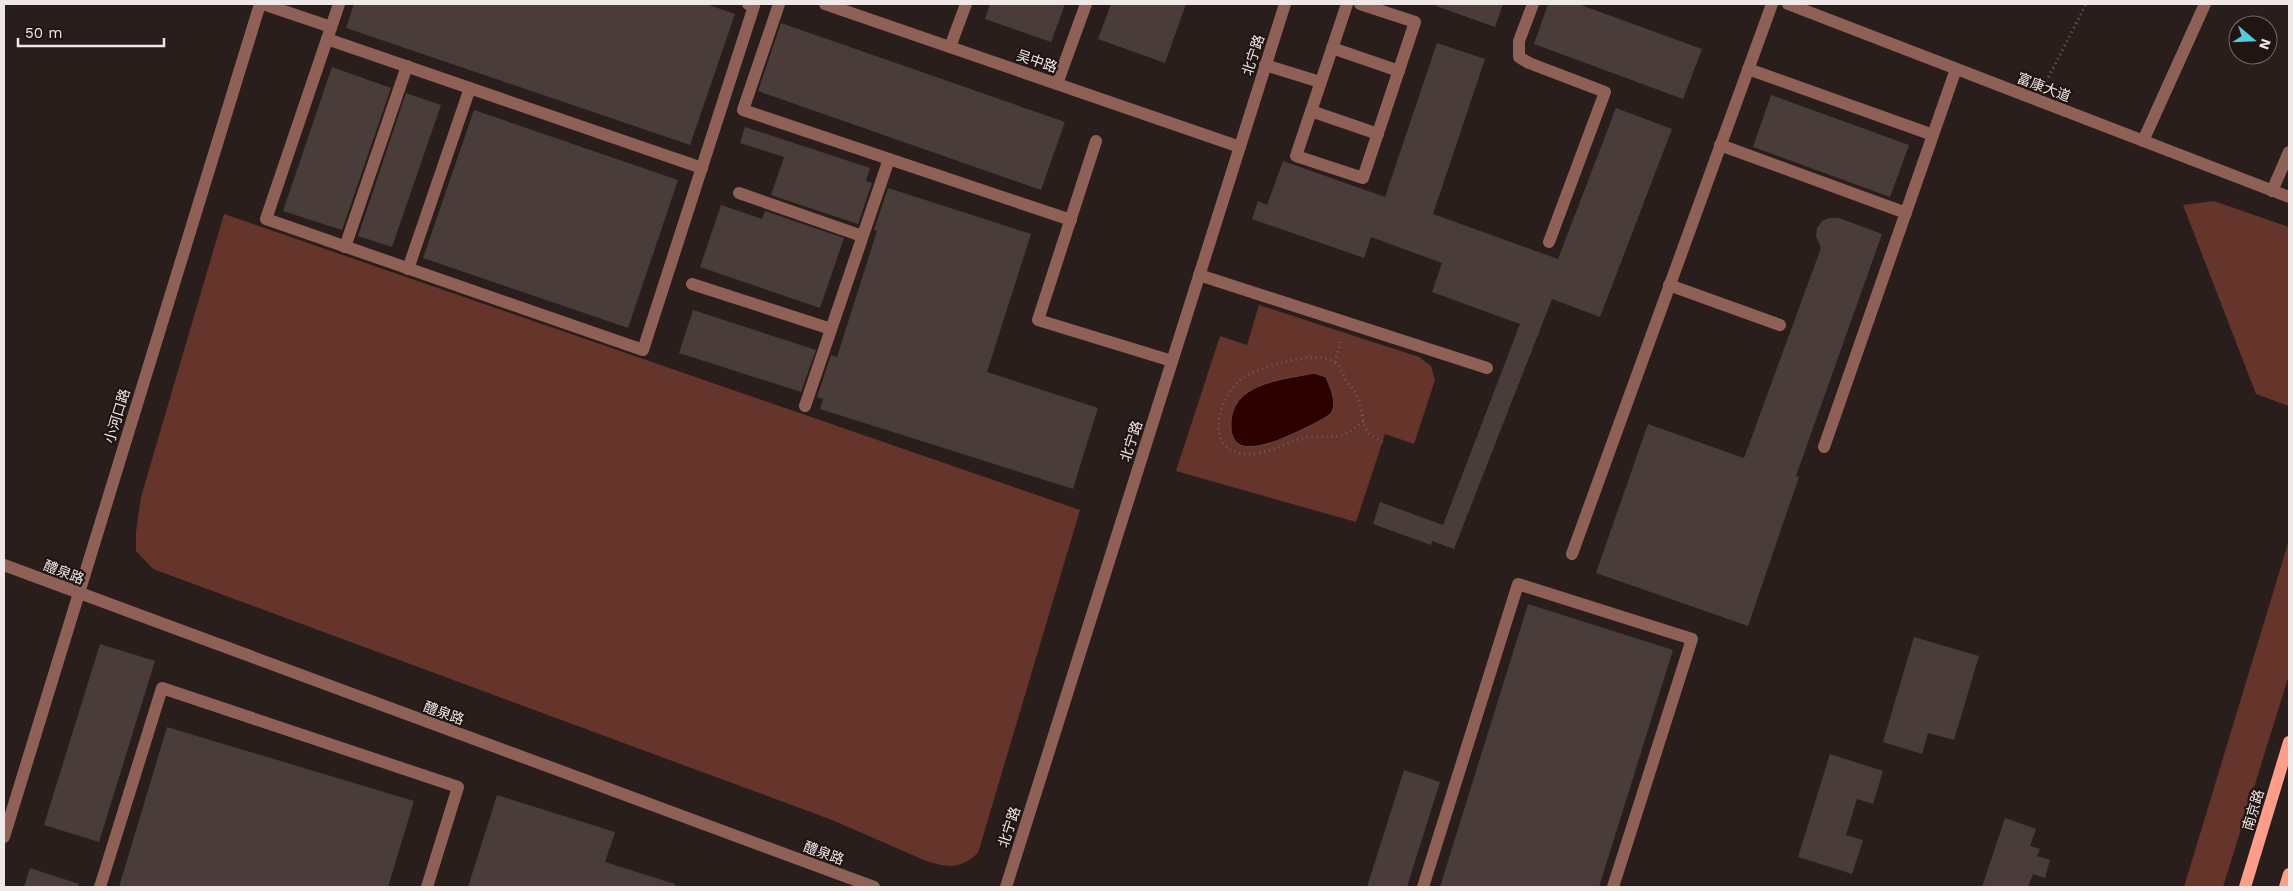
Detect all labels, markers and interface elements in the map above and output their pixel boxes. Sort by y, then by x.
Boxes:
scale bar [18,15,164,47]
north arrow [2228,15,2278,65]
text: 50 m [25,24,62,42]
street label: 北宁路 [1239,33,1267,77]
text: N [2256,37,2275,52]
street label: 吴中路 [1015,47,1059,75]
street label: 富康大道 [2015,69,2073,105]
street label: 小河口路 [101,387,133,445]
street label: 北宁路 [1117,419,1145,463]
street label: 醴泉路 [42,557,86,587]
street label: 醴泉路 [422,698,466,728]
street label: 南京路 [2239,788,2267,832]
street label: 北宁路 [995,805,1023,849]
street label: 醴泉路 [802,838,846,868]

